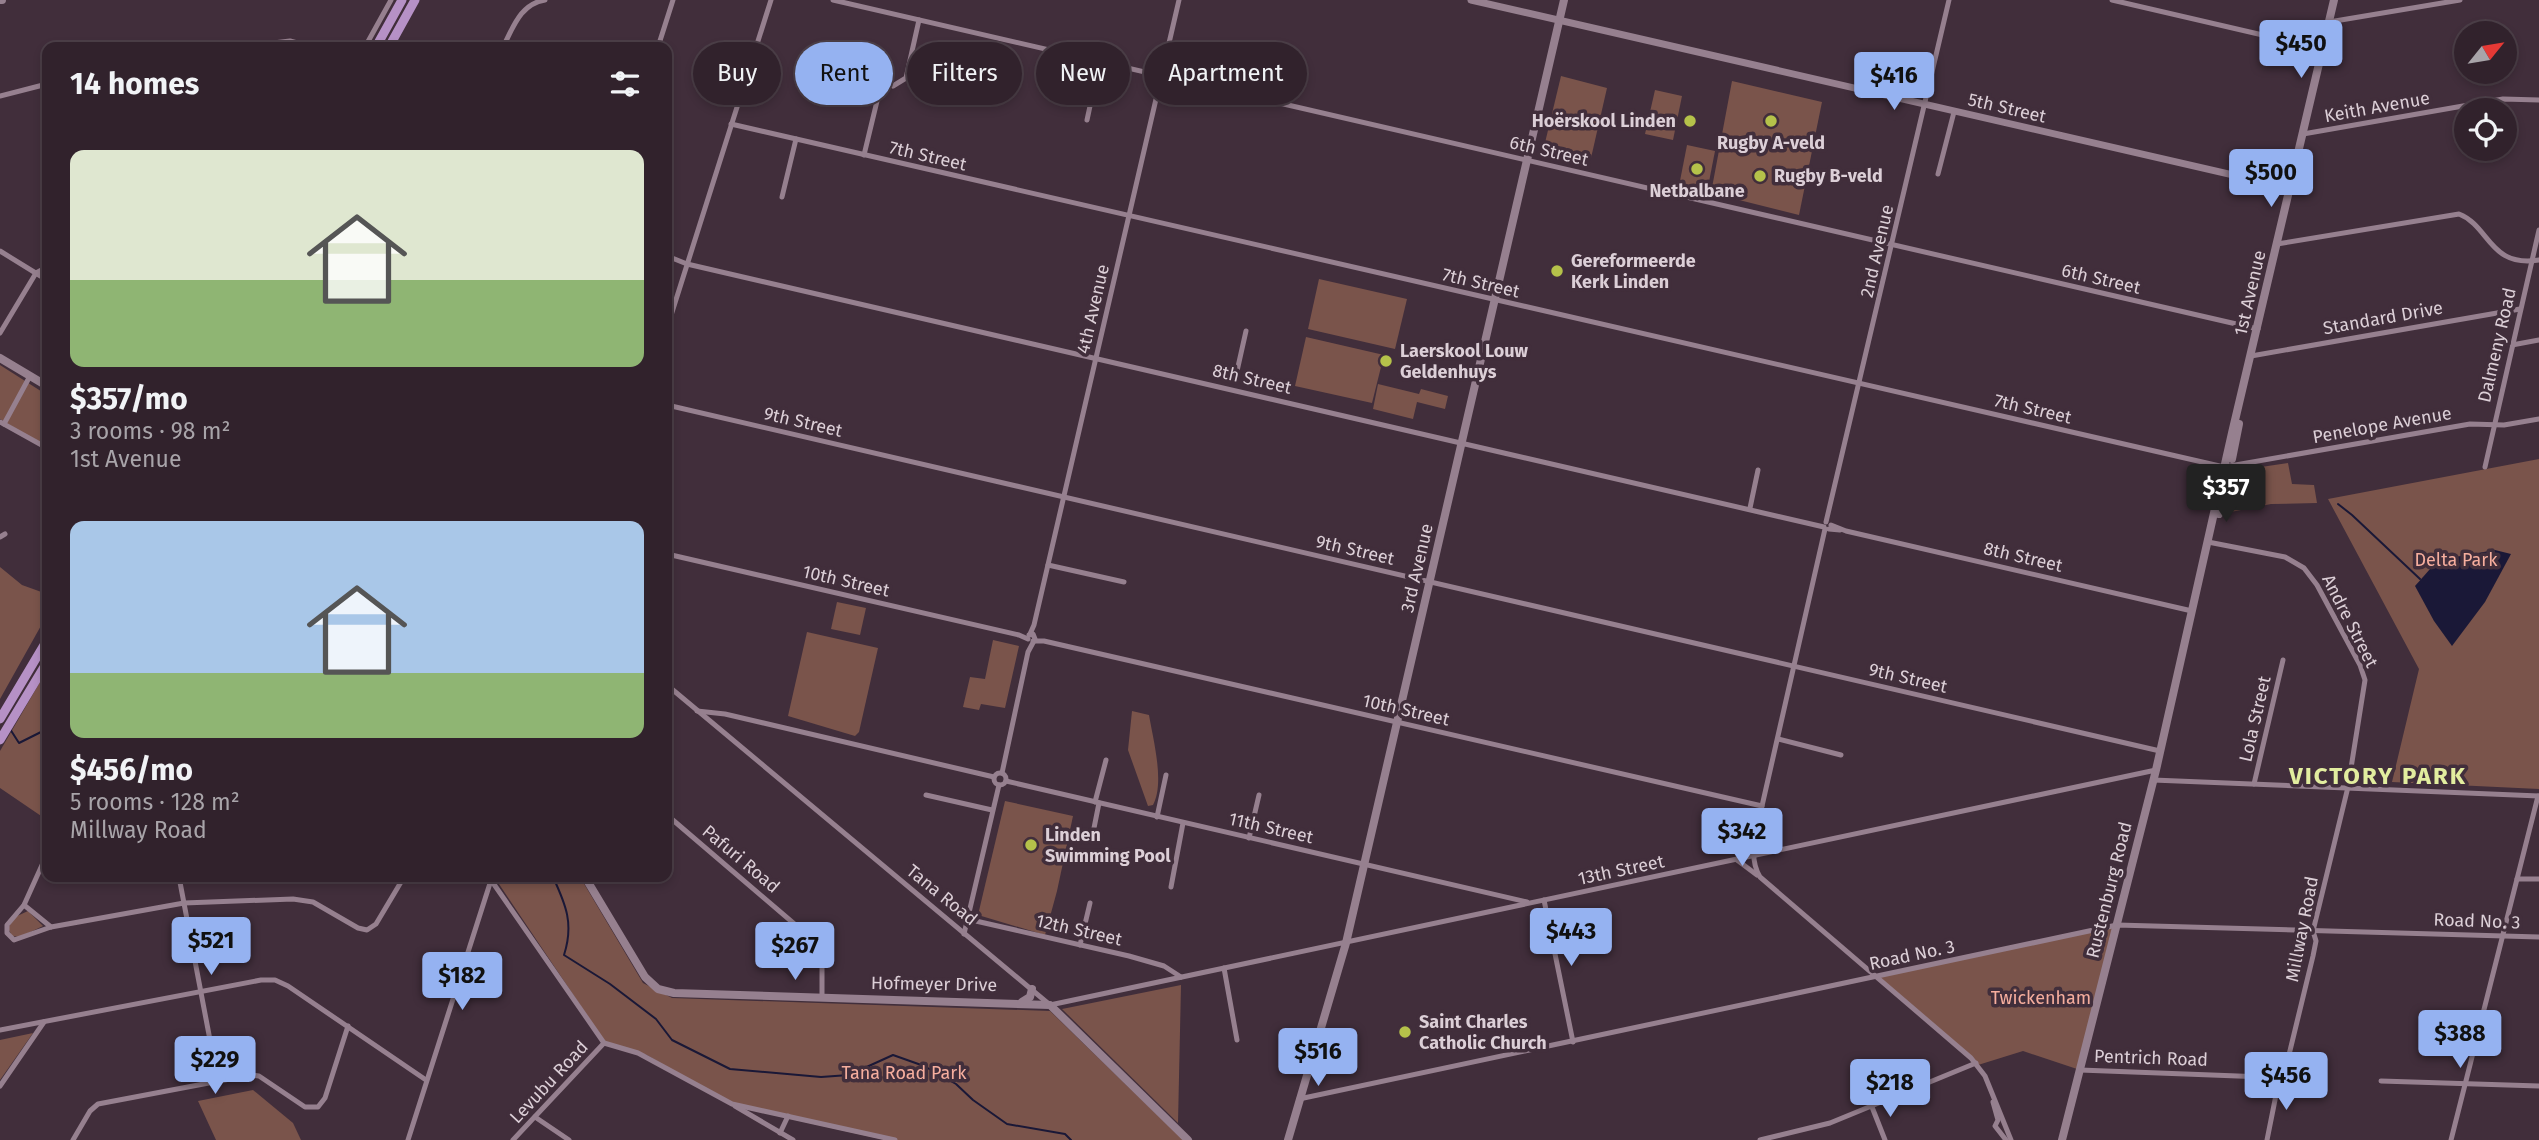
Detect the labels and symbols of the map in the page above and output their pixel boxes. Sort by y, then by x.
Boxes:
pin: $450 [2260,20,2342,80]
north arrow [2454,21,2516,84]
pin: $416 [1853,52,1935,112]
street label: Keith Avenue [2323,87,2431,127]
street label: 5th Street [1966,88,2049,128]
place label: Hoërskool Linden [1532,110,1676,132]
marker: Hoërskool Linden [1682,113,1698,129]
marker: Rugby A-veld [1763,113,1779,129]
street label: 6th Street [1507,131,1591,171]
place label: Rugby A-veld [1717,132,1825,154]
street label: 7th Street [887,136,969,176]
pin: $500 [2230,150,2312,209]
marker: Netbalbane [1689,161,1705,177]
place label: Rugby B-veld [1774,165,1883,187]
marker: Rugby B-veld [1752,168,1768,184]
place label: Netbalbane [1649,180,1745,202]
street label: 2nd Avenue [1856,202,1898,300]
street label: 1st Avenue [2229,248,2271,338]
place label: Gereformeerde Kerk Linden [1571,250,1696,293]
street label: 6th Street [2059,259,2143,299]
street label: 4th Avenue [1072,262,1114,356]
street label: 7th Street [1440,263,1522,303]
marker: Gereformeerde Kerk Linden [1549,263,1565,279]
street label: Dalmeny Road [2473,285,2521,405]
street label: Standard Drive [2321,297,2445,339]
place label: Laerskool Louw Geldenhuys [1400,340,1528,383]
marker: Laerskool Louw Geldenhuys [1378,353,1394,369]
street label: 8th Street [1210,359,1294,399]
street label: 7th Street [1992,389,2074,429]
street label: 9th Street [761,402,845,442]
street label: Penelope Avenue [2311,402,2453,448]
pin: $357 [2185,464,2267,524]
street label: 3rd Avenue [1396,521,1438,615]
street label: 9th Street [1313,530,1397,570]
street label: 8th Street [1981,537,2065,577]
park label: Delta Park [2414,549,2498,571]
street label: 10th Street [800,560,892,602]
street label: Andre Street [2317,571,2383,672]
street label: 9th Street [1866,658,1950,698]
street label: Lola Street [2234,673,2276,764]
street label: 10th Street [1360,689,1452,731]
district label: VICTORY PARK [2288,762,2467,790]
street label: 11th Street [1227,808,1316,849]
pin: $342 [1701,808,1783,868]
street label: Rustenburg Road [2081,819,2137,961]
street label: Pafuri Road [698,820,784,898]
place label: Linden Swimming Pool [1045,824,1171,867]
marker: Linden Swimming Pool [1023,837,1039,853]
street label: 13th Street [1576,850,1667,890]
street label: Tana Road [902,860,982,930]
street label: Millway Road [2281,874,2323,984]
pin: $443 [1530,908,1612,968]
street label: Road No. 3 [2433,908,2521,934]
street label: 12th Street [1034,909,1125,951]
pin: $521 [170,918,252,977]
pin: $267 [754,922,836,982]
street label: Road No. 3 [1867,935,1957,975]
pin: $182 [421,953,503,1012]
street label: Hofmeyer Drive [871,972,997,996]
park label: Twickenham [1991,987,2091,1009]
pin: $388 [2419,1010,2501,1070]
place label: Saint Charles Catholic Church [1419,1011,1547,1054]
marker: Saint Charles Catholic Church [1397,1024,1413,1040]
pin: $516 [1277,1028,1359,1088]
pin: $229 [174,1036,256,1096]
street label: Levubu Road [505,1036,593,1128]
street label: Pentrich Road [2094,1045,2208,1071]
pin: $456 [2245,1052,2327,1112]
pin: $218 [1849,1060,1931,1119]
park label: Tana Road Park [841,1062,967,1084]

